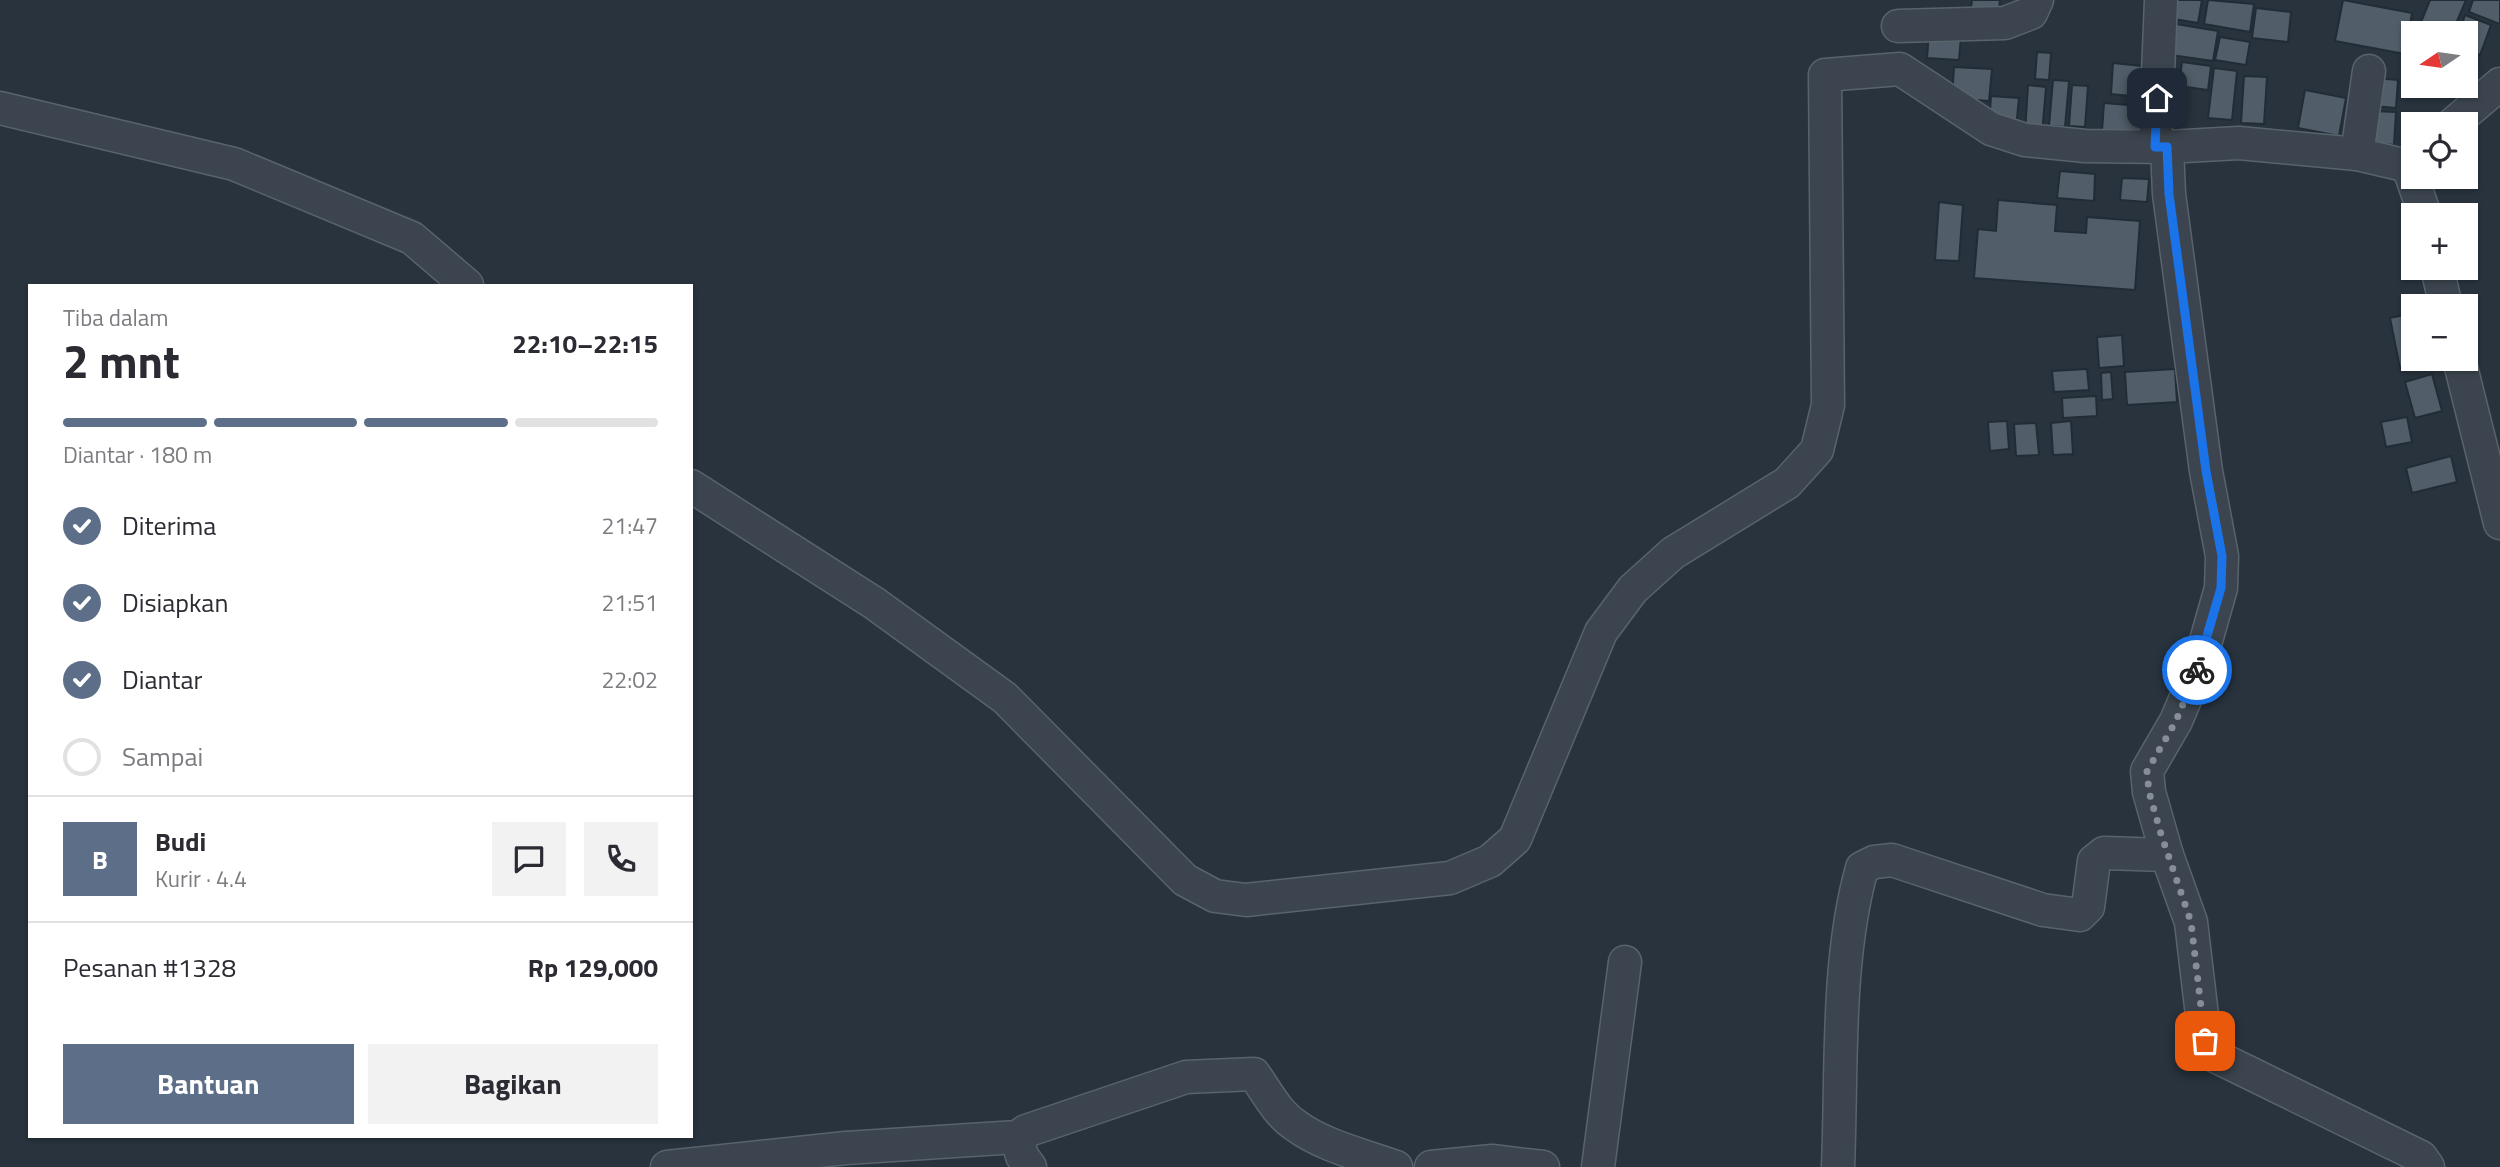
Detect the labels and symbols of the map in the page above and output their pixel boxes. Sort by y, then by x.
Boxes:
north arrow [2401,21,2478,98]
pin [2127,68,2187,128]
courier [2162,635,2232,705]
pin [2175,1011,2235,1071]

